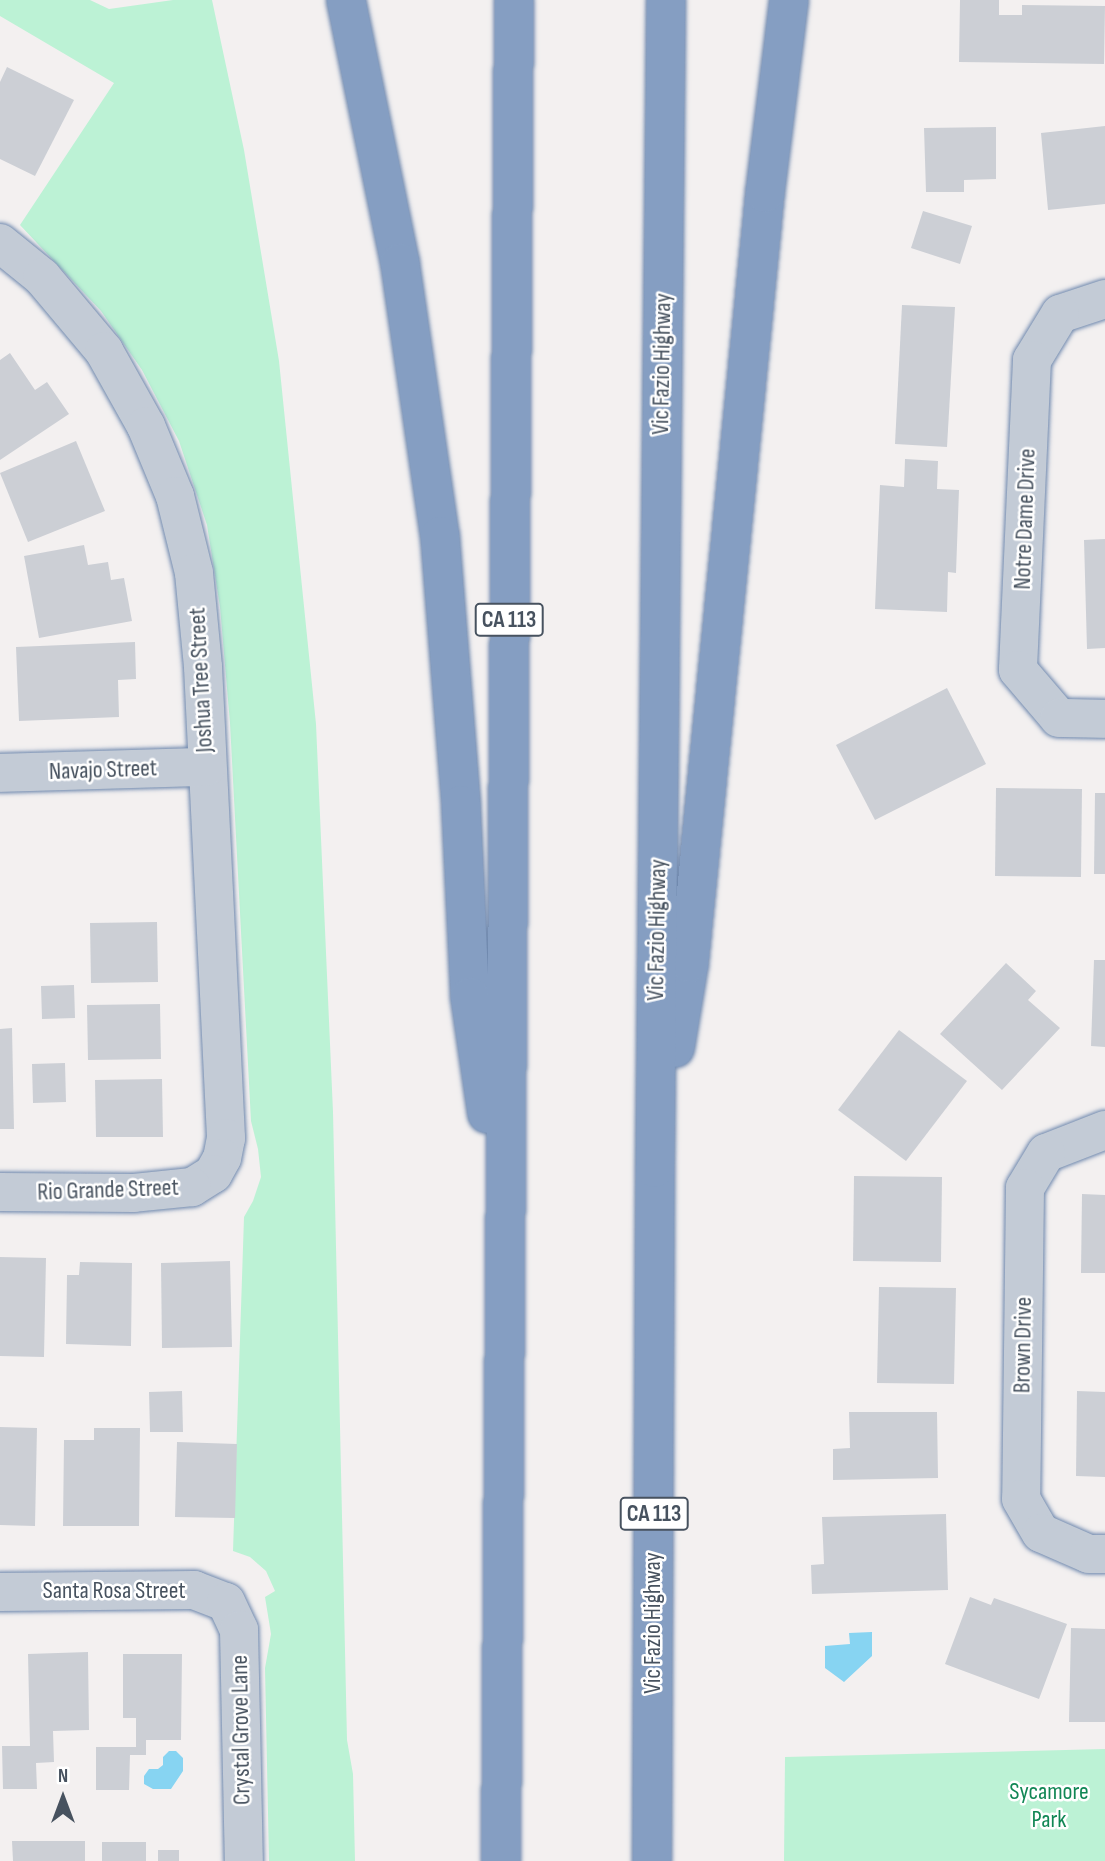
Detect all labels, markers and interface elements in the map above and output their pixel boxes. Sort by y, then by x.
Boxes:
street label: Vic Fazio Highway [646,293,678,435]
street label: Notre Dame Drive [1008,448,1042,590]
road number: CA 113 [474,600,544,640]
street label: Joshua Tree Street [183,607,219,753]
street label: Navajo Street [48,754,158,786]
street label: Vic Fazio Highway [641,859,673,1001]
street label: Rio Grande Street [37,1173,179,1207]
street label: Brown Drive [1008,1297,1038,1393]
road number: CA 113 [619,1494,689,1534]
street label: Vic Fazio Highway [639,1552,667,1694]
street label: Santa Rosa Street [42,1577,186,1605]
street label: Crystal Grove Lane [225,1655,257,1805]
north arrow [28,1763,98,1833]
text: N [58,1765,68,1788]
park label: Sycamore Park [1009,1778,1089,1834]

